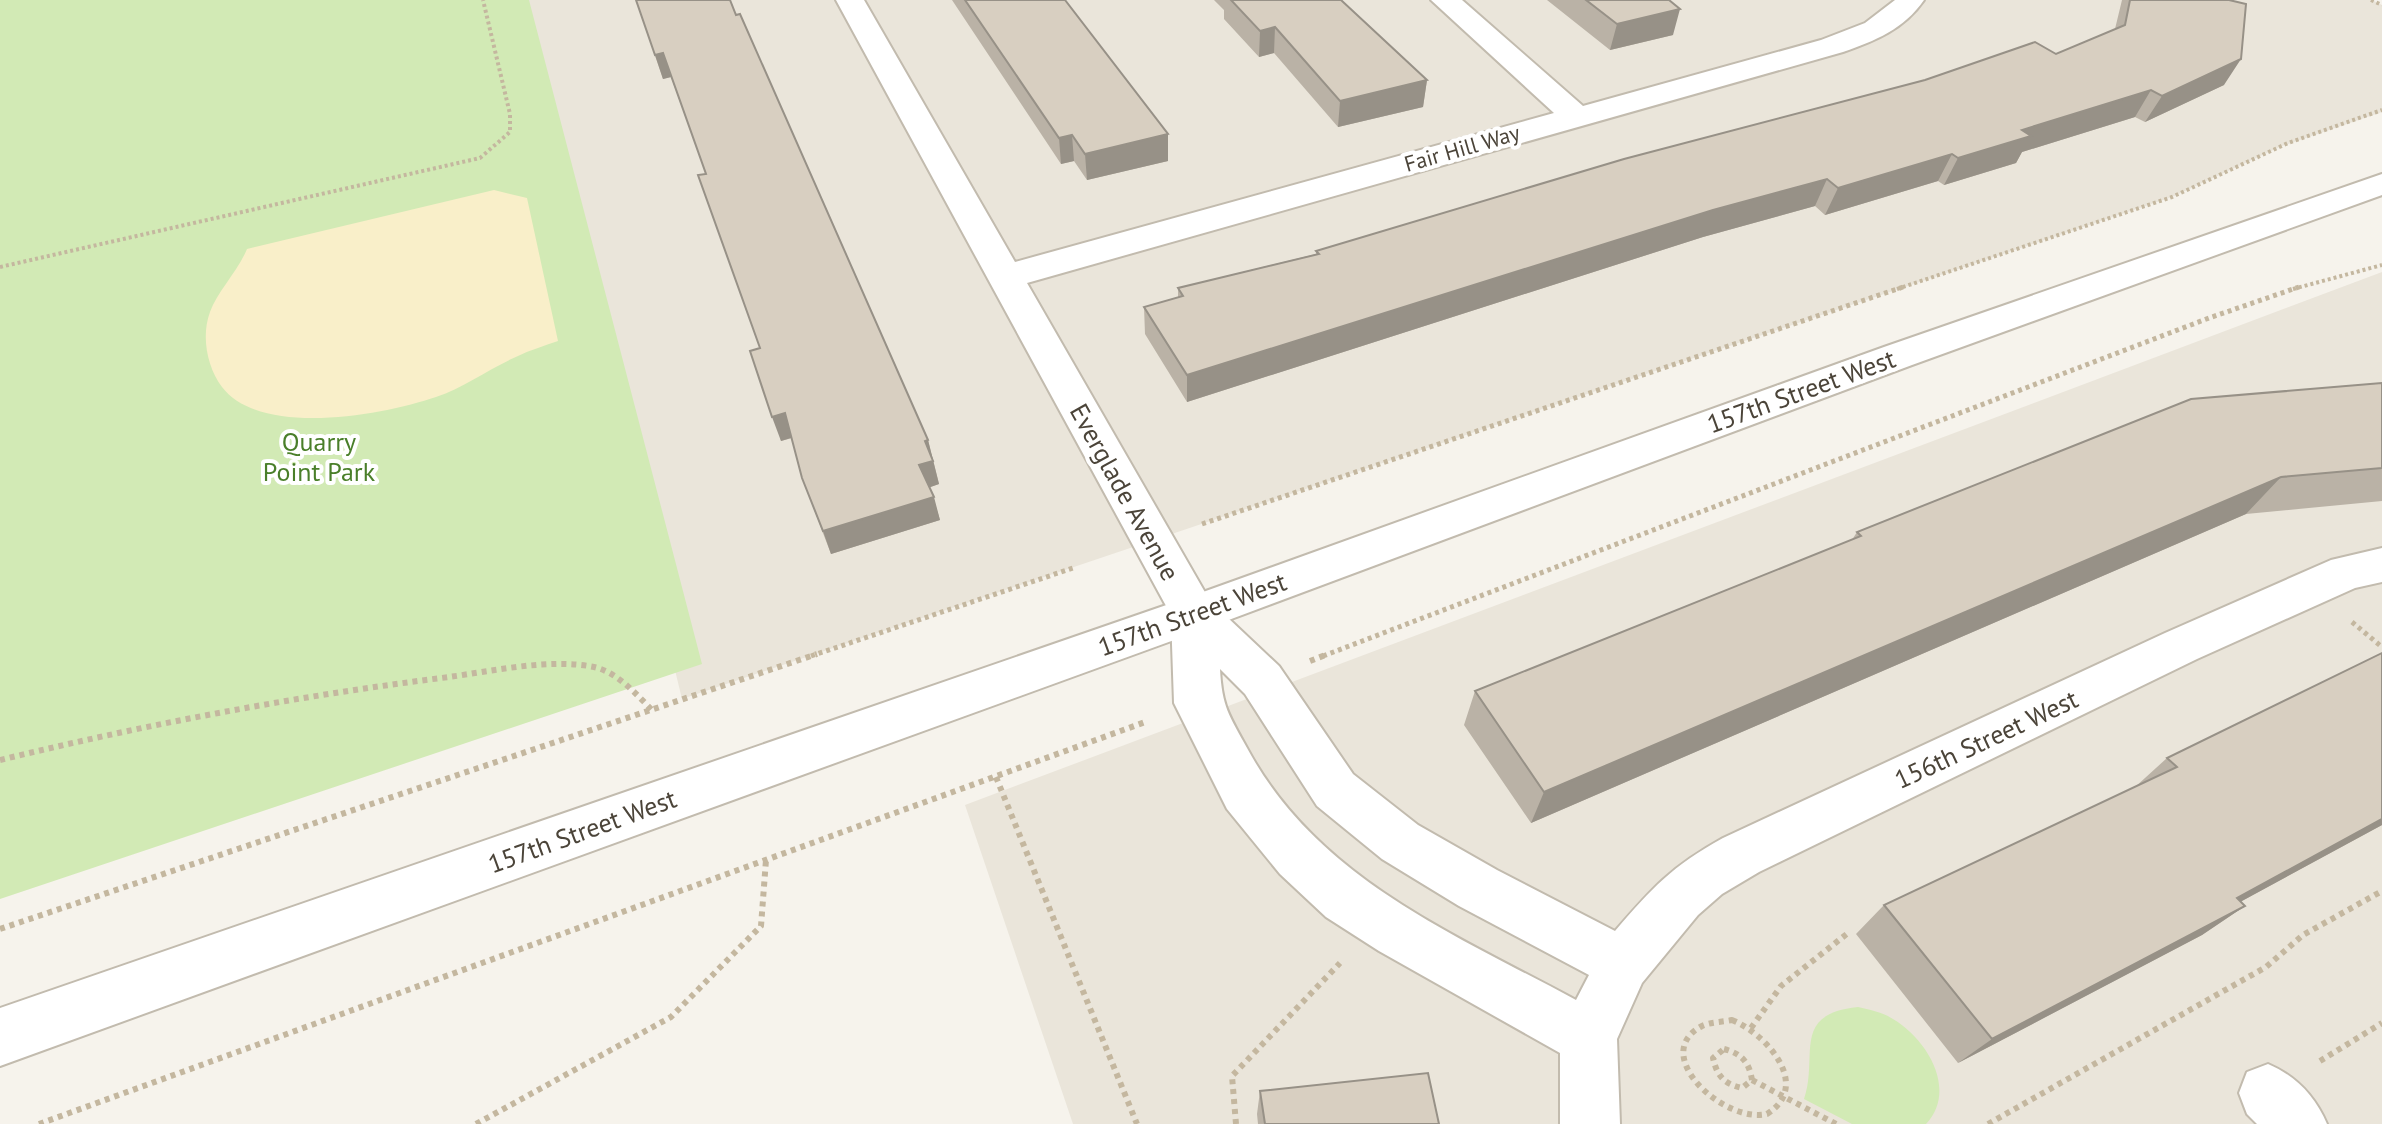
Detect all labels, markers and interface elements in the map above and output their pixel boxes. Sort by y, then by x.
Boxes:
street label: Fair Hill Way [1401,118,1524,178]
street label: 157th Street West [1702,342,1900,440]
street label: Everglade Avenue [1063,398,1187,586]
park label: Quarry Point Park [263,425,376,488]
street label: 157th Street West [1093,565,1291,663]
street label: 156th Street West [1889,682,2083,796]
street label: 157th Street West [483,782,681,880]

